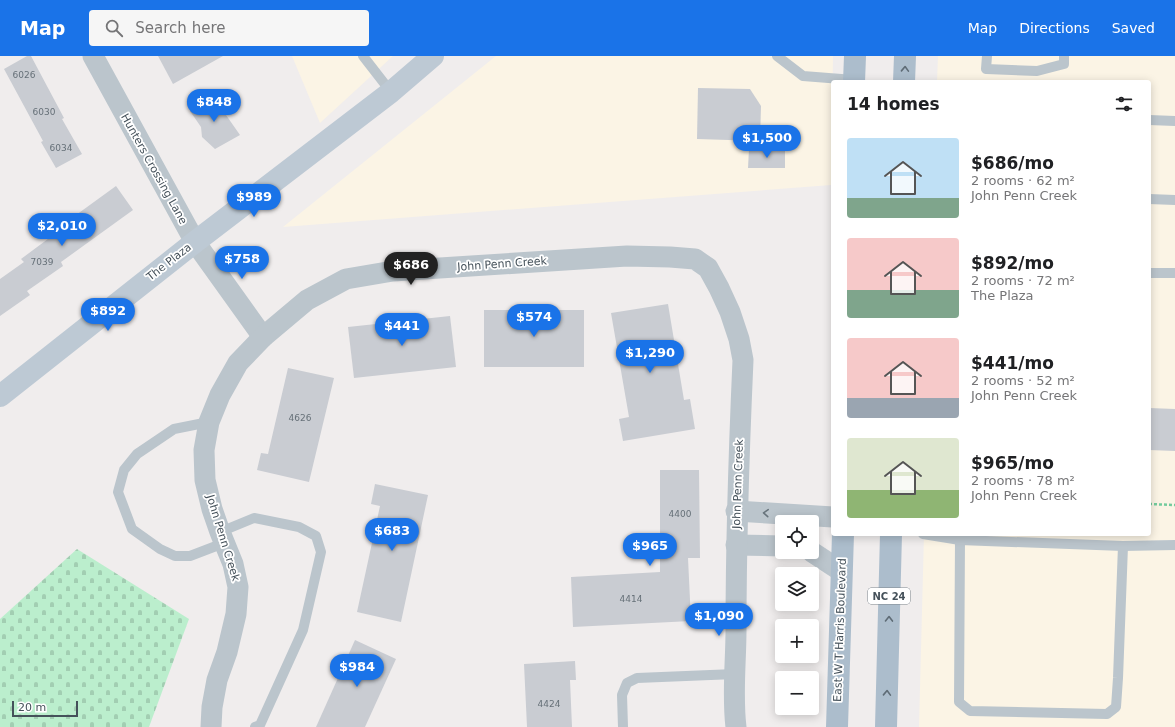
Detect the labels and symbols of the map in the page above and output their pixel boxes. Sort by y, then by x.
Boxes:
one-way arrow [900,66,909,72]
house number: 6026 [13,70,36,80]
pin: $848 [190,89,238,123]
house number: 6030 [33,107,56,117]
street label: Hunters Crossing Lane [118,111,190,227]
pin: $1,500 [734,125,800,159]
house number: 6034 [50,143,73,153]
pin: $989 [230,184,278,218]
pin: $2,010 [29,213,95,247]
street label: The Plaza [143,241,194,284]
pin: $758 [218,246,266,280]
pin: $686 [387,252,435,286]
street label: John Penn Creek [456,254,548,274]
house number: 7039 [31,257,54,267]
pin: $892 [84,298,132,332]
pin: $574 [510,304,558,338]
pin: $441 [378,313,426,347]
pin: $1,290 [617,340,683,374]
house number: 4626 [289,413,312,423]
street label: John Penn Creek [730,438,746,530]
street label: John Penn Creek [203,492,243,583]
one-way arrow [763,508,769,517]
house number: 4400 [669,509,692,519]
pin: $683 [368,518,416,552]
pin: $965 [626,533,674,567]
street label: East W T Harris Boulevard [831,558,849,702]
road number: NC 24 [868,588,910,604]
house number: 4414 [620,594,643,604]
pin: $1,090 [686,603,752,637]
one-way arrow [885,616,893,622]
pin: $984 [333,654,381,688]
one-way arrow [883,690,891,696]
scale bar [12,699,78,718]
house number: 4424 [538,699,561,709]

